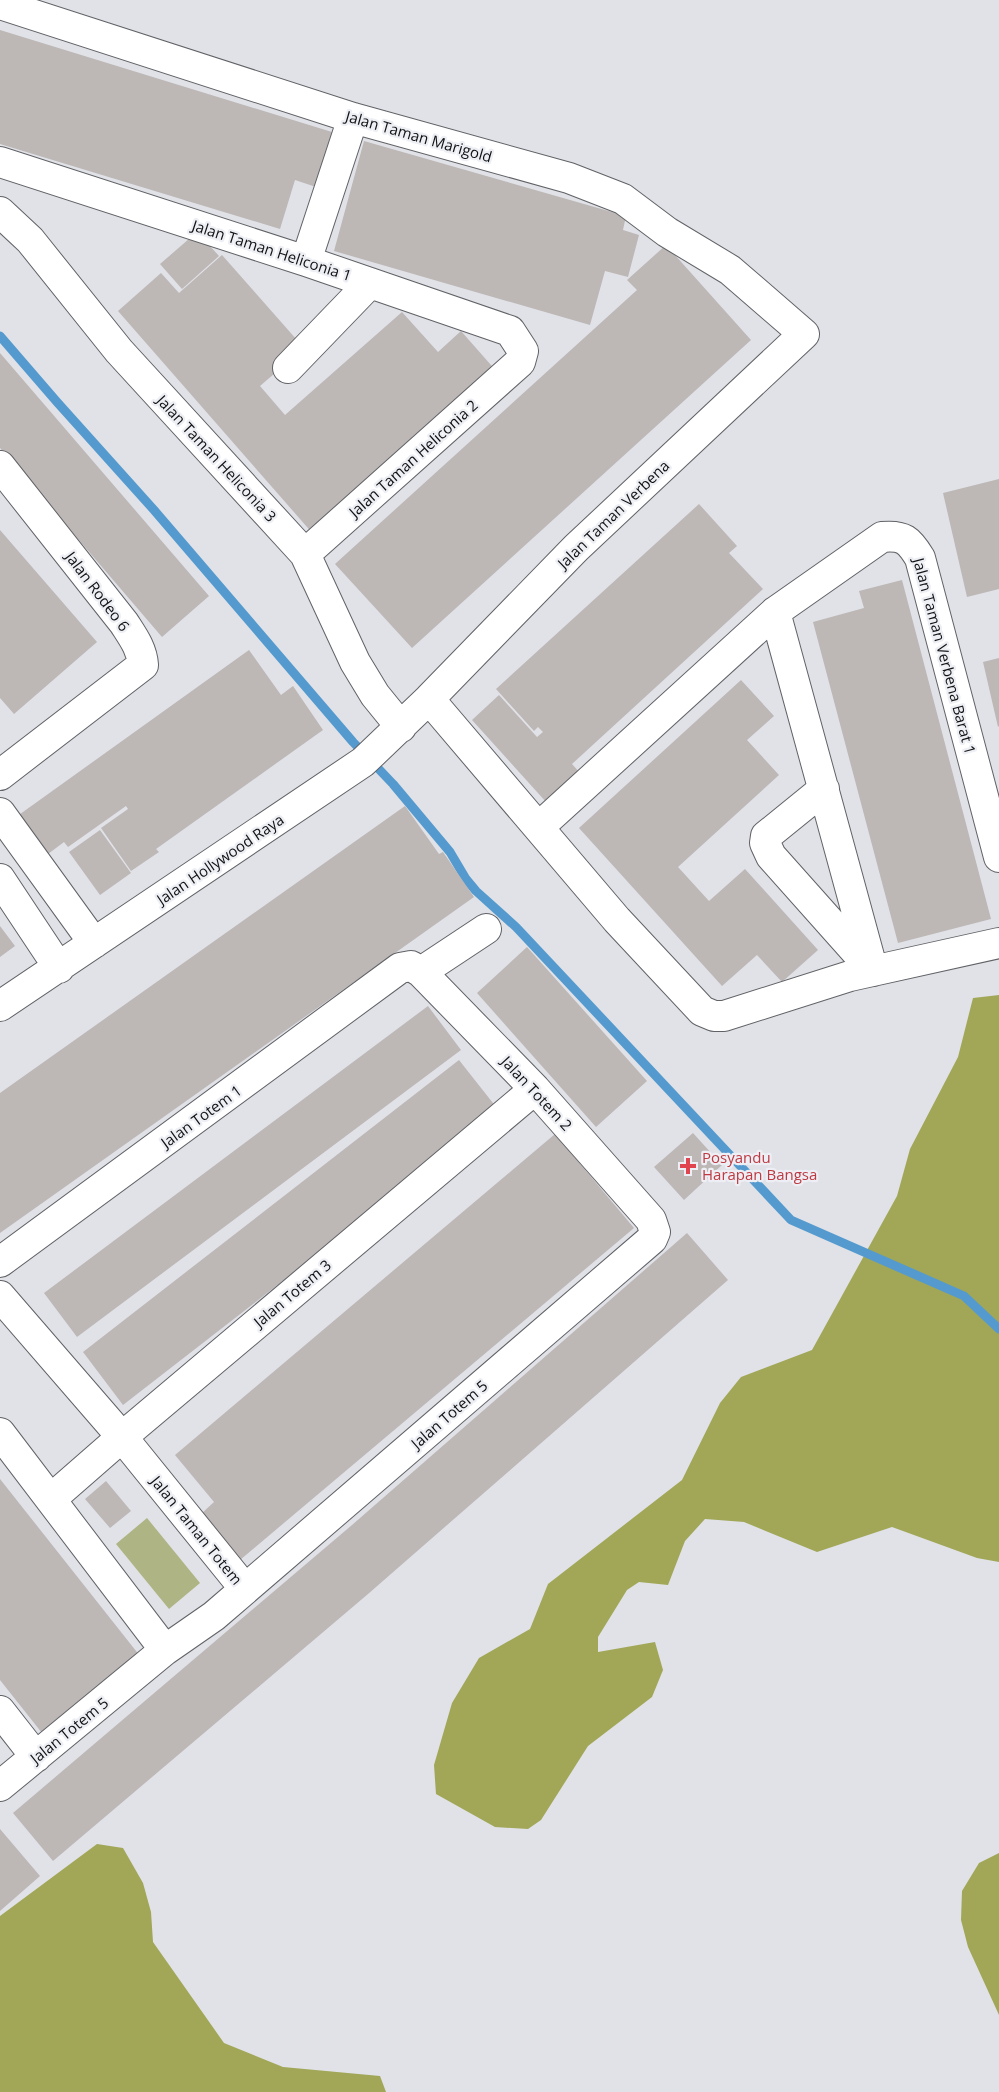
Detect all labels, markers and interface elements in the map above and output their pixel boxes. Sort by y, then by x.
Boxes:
street label: Jalan Taman Marigold [342,105,495,166]
street label: Jalan Taman Heliconia 1 [188,214,354,285]
street label: Jalan Taman Heliconia 3 [152,389,281,526]
street label: Jalan Taman Heliconia 2 [343,395,482,522]
street label: Jalan Taman Verbena [551,455,673,574]
street label: Jalan Rodeo 6 [60,545,135,635]
street label: Jalan Taman Verbena Barat 1 [909,554,981,756]
street label: Jalan Hollywood Raya [151,809,287,910]
street label: Jalan Totem 2 [496,1050,577,1135]
street label: Jalan Totem 1 [155,1080,245,1153]
place label: Posyandu Harapan Bangsa [702,1147,817,1184]
marker: Posyandu Harapan Bangsa [679,1157,697,1175]
street label: Jalan Totem 3 [248,1255,335,1332]
street label: Jalan Totem 5 [405,1375,491,1454]
street label: Jalan Taman Totem [146,1470,247,1589]
street label: Jalan Totem 5 [24,1692,112,1769]

